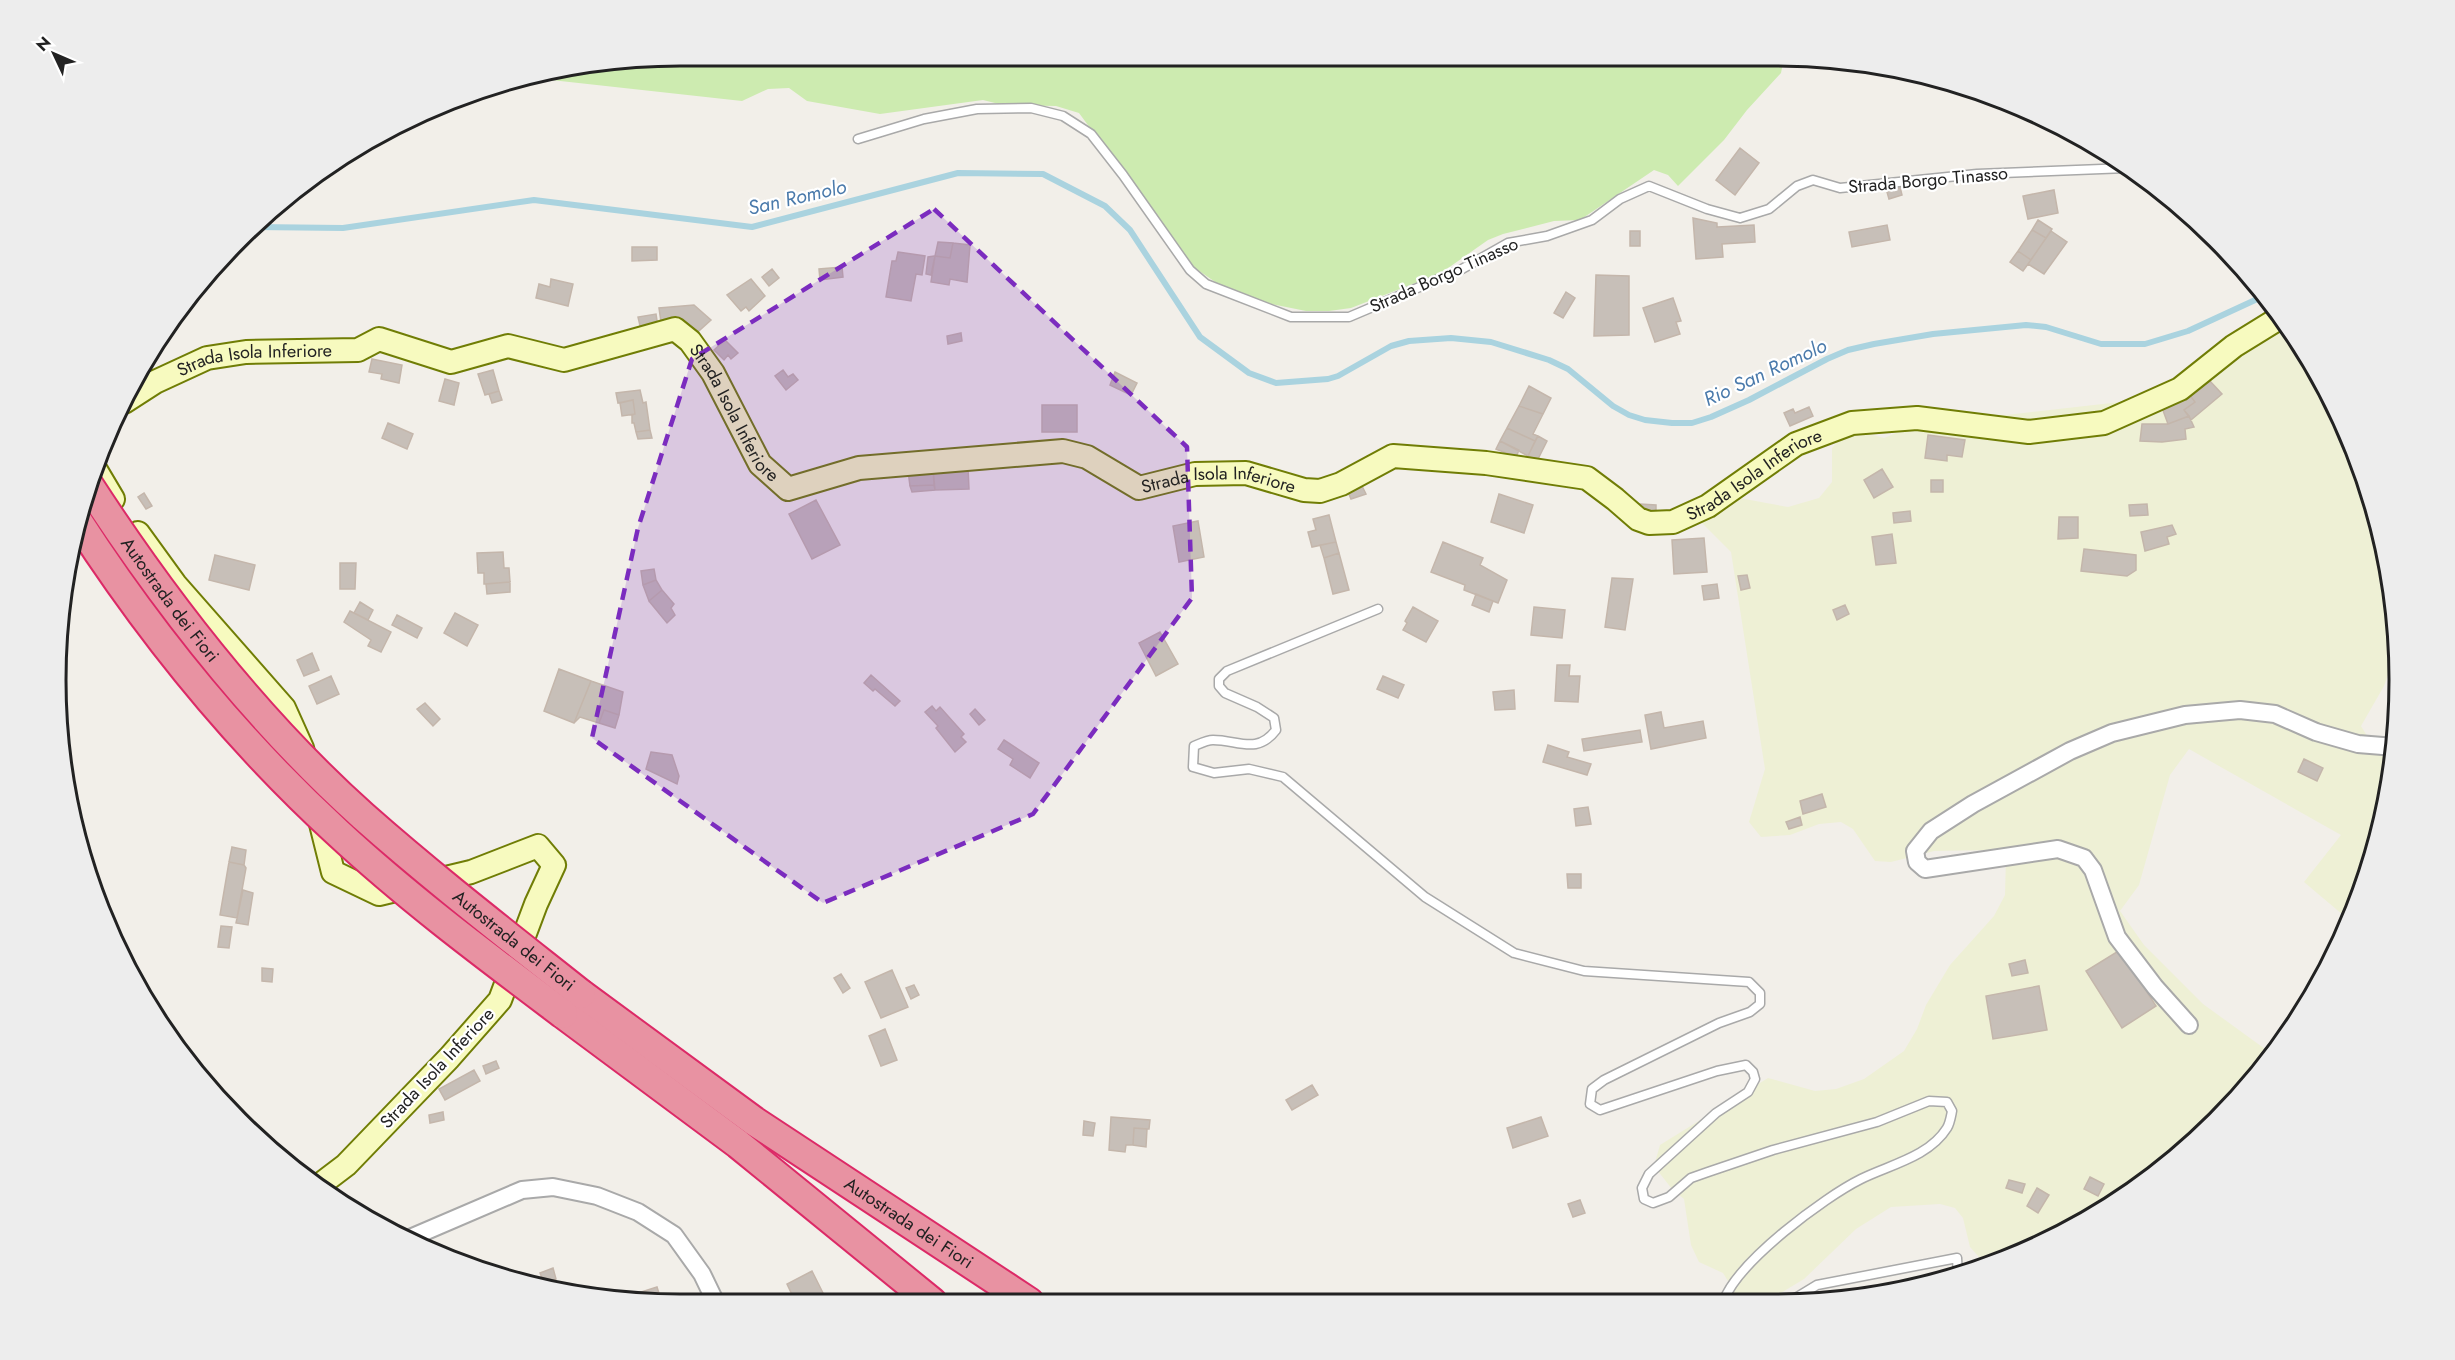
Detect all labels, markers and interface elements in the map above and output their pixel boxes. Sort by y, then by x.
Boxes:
north arrow [24,24,84,84]
text: N [31,31,56,56]
street label: Strada Borgo Tinasso [1847,160,2009,200]
water label: San Romolo [745,172,850,223]
street label: Strada Borgo Tinasso [1366,230,1523,319]
water label: Rio San Romolo [1699,331,1832,414]
street label: Strada Isola Inferiore [173,337,332,383]
street label: Strada Isola Inferiore [683,338,785,488]
street label: Strada Isola Inferiore [1682,422,1826,527]
street label: Strada Isola Inferiore [1138,460,1299,500]
street label: Autostrada dei Fiori [115,532,225,668]
street label: Autostrada dei Fiori [447,884,581,998]
street label: Strada Isola Inferiore [374,1002,500,1134]
street label: Autostrada dei Fiori [839,1171,979,1275]

